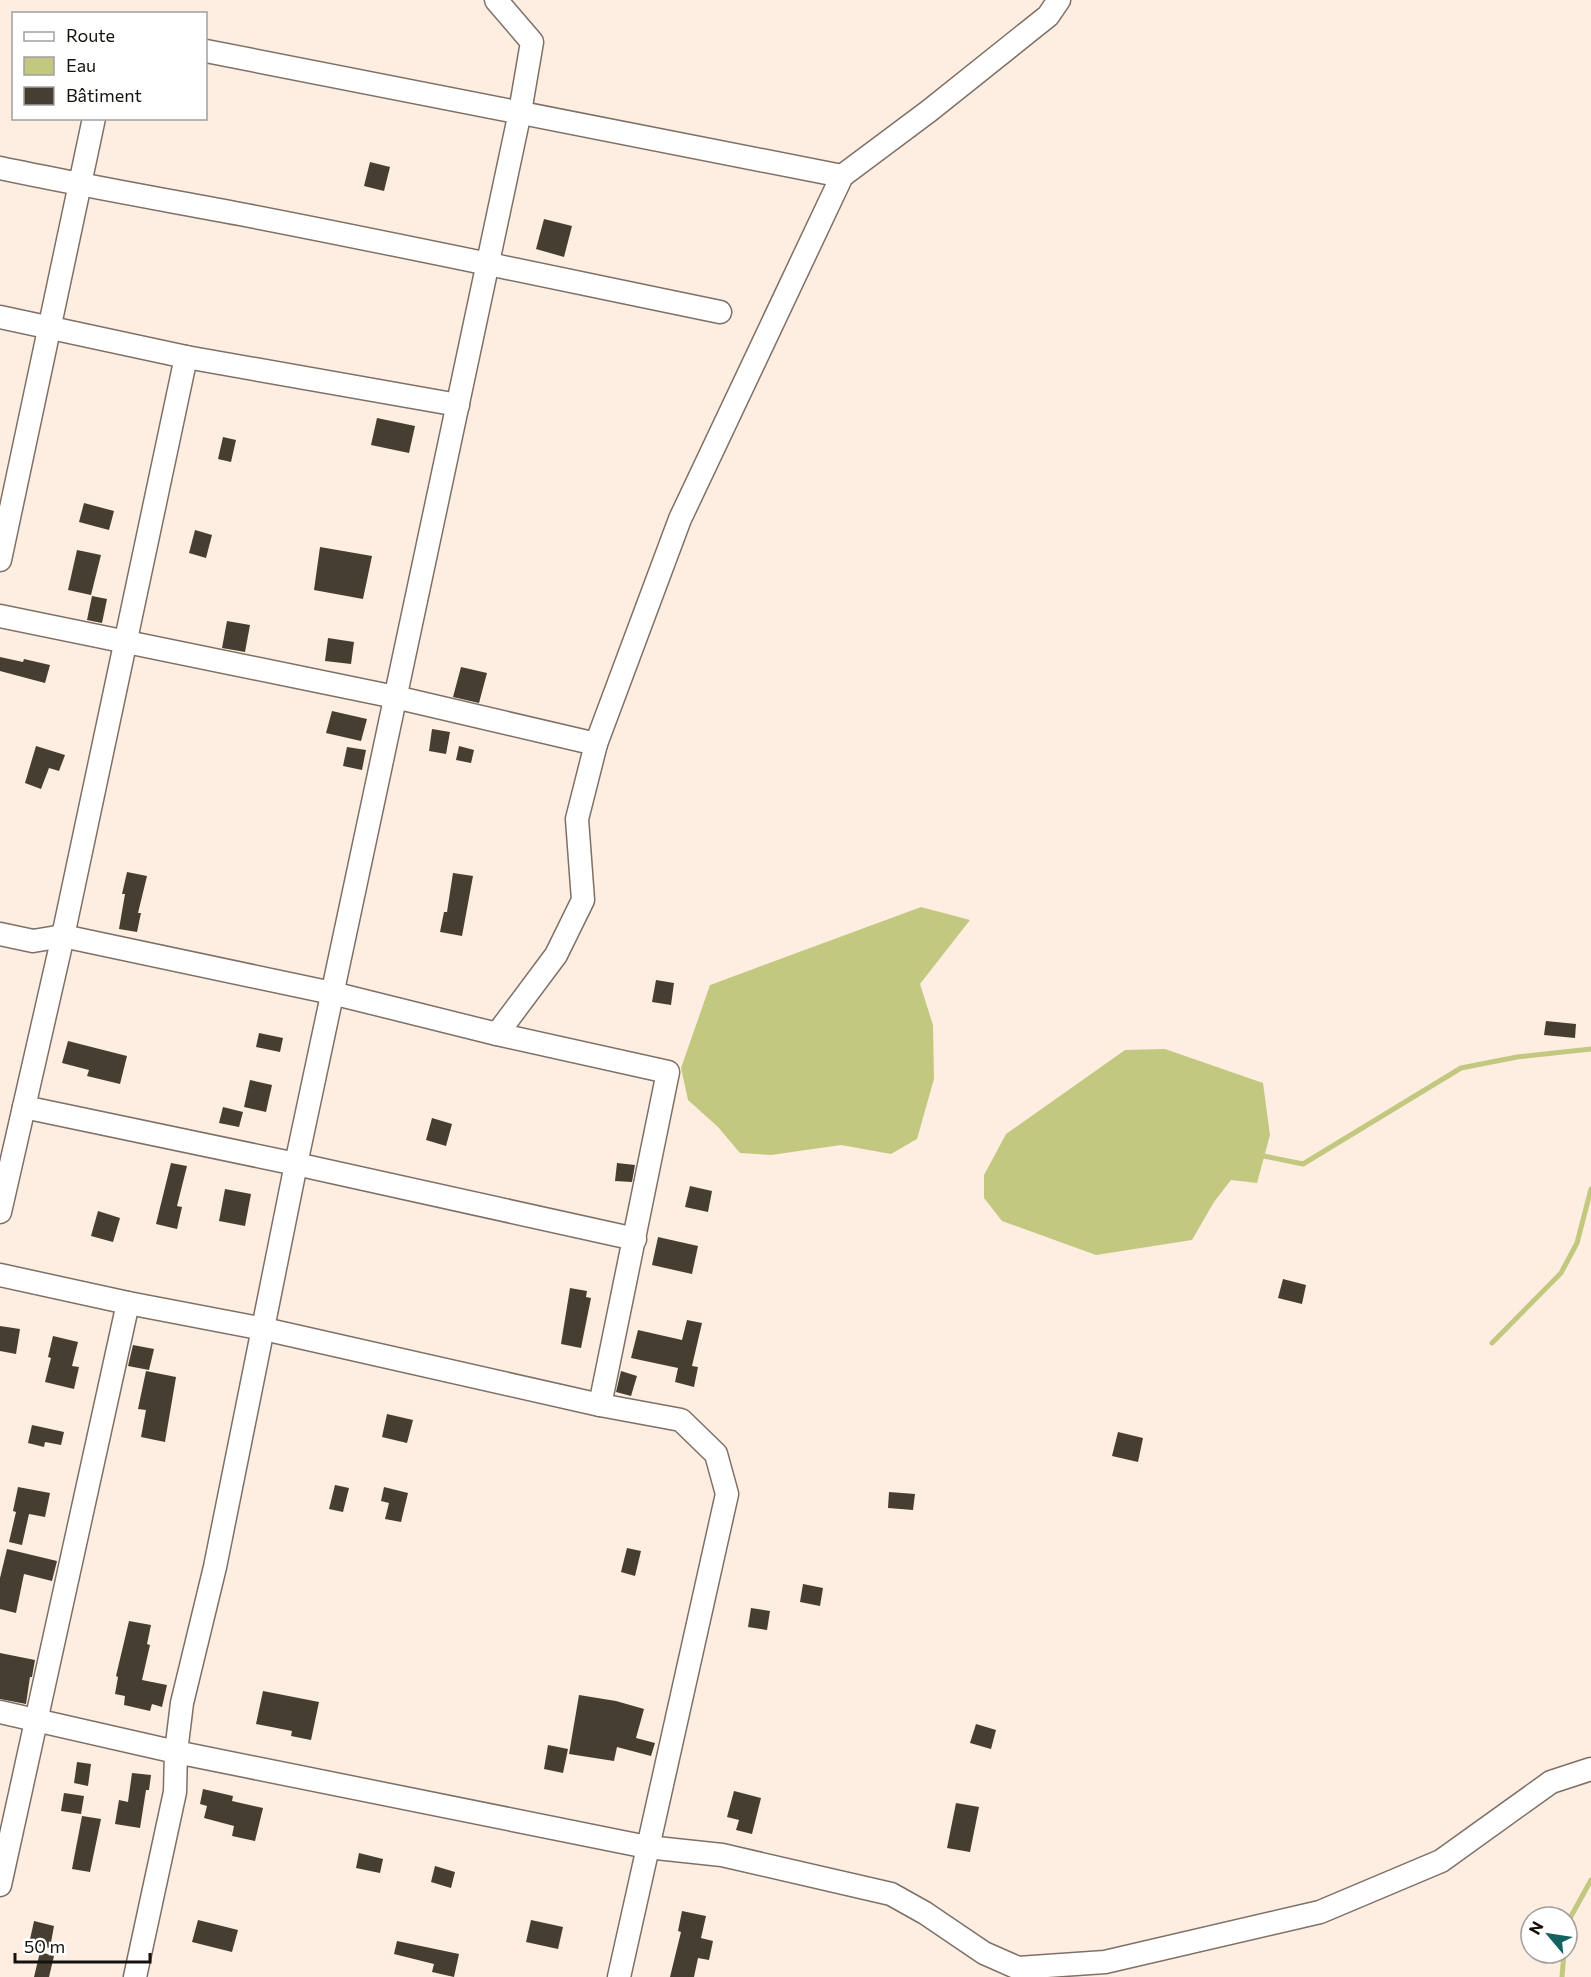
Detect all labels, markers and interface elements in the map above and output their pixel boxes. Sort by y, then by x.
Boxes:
legend [12,12,207,120]
text: Route [66,24,115,46]
text: Eau [66,54,96,76]
text: Bâtiment [66,84,142,106]
north arrow [1519,1905,1579,1965]
text: N [1524,1918,1547,1937]
scale bar [15,1926,150,1964]
text: 50 m [24,1935,65,1957]

